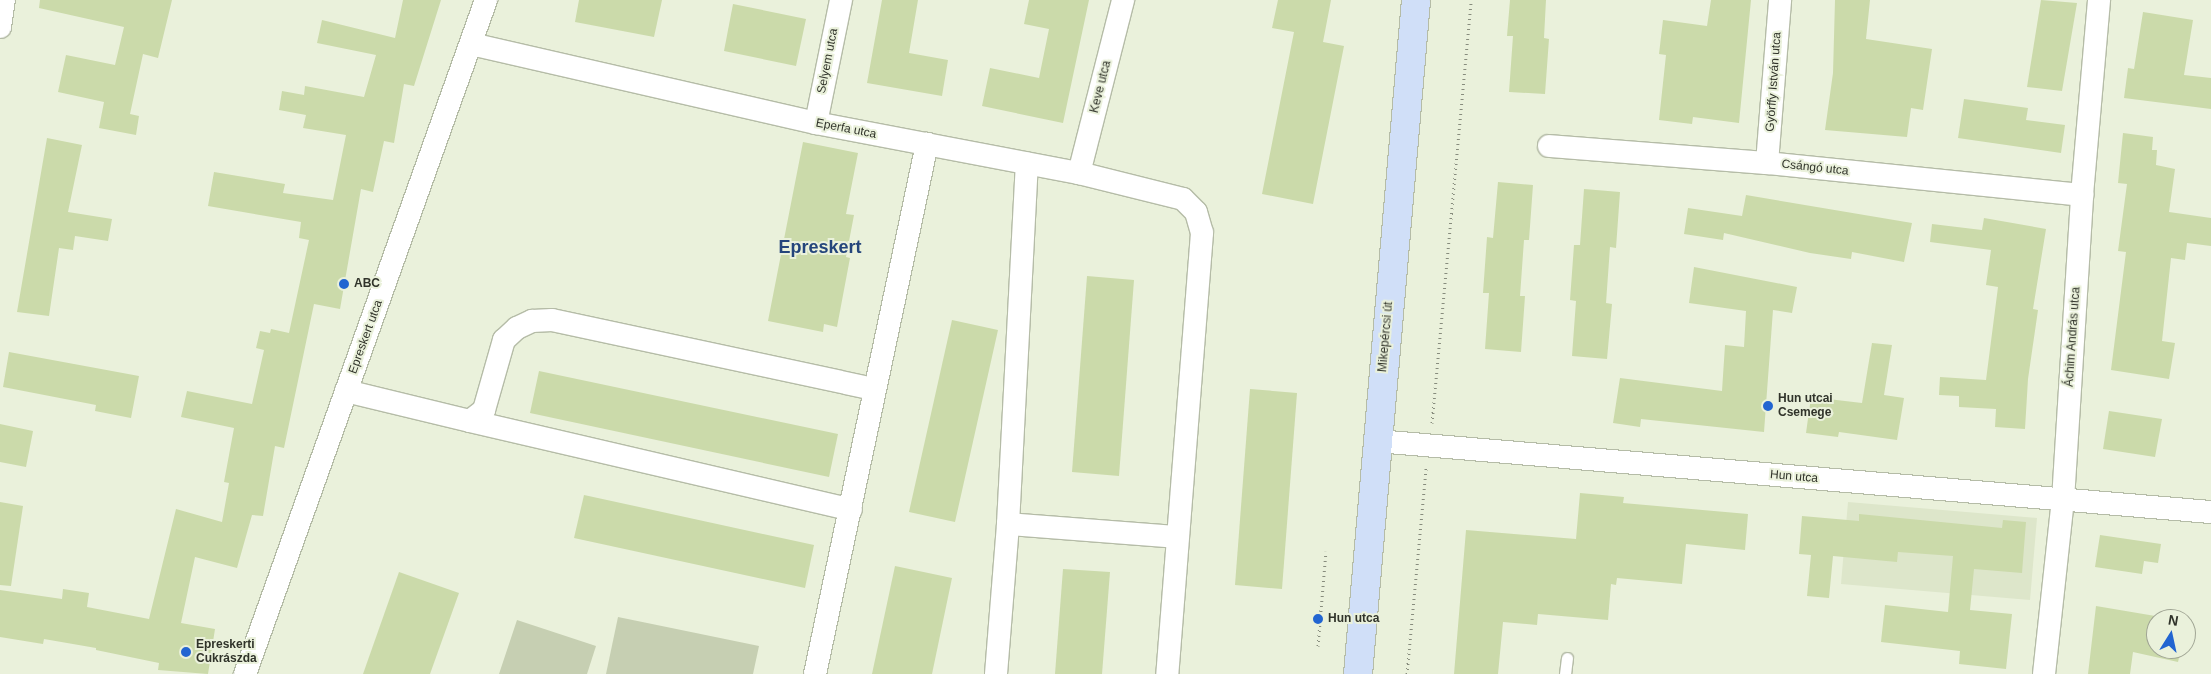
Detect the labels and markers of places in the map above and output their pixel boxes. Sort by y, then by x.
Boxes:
place label: ABC [354,277,380,291]
marker: ABC [338,278,350,290]
place label: Hun utcai Csemege [1778,392,1833,420]
marker: Hun utcai Csemege [1762,400,1774,412]
place label: Hun utca [1328,612,1379,626]
marker: Hun utca [1312,613,1324,625]
place label: Epreskerti Cukrászda [196,638,257,666]
marker: Epreskerti Cukrászda [180,646,192,658]

